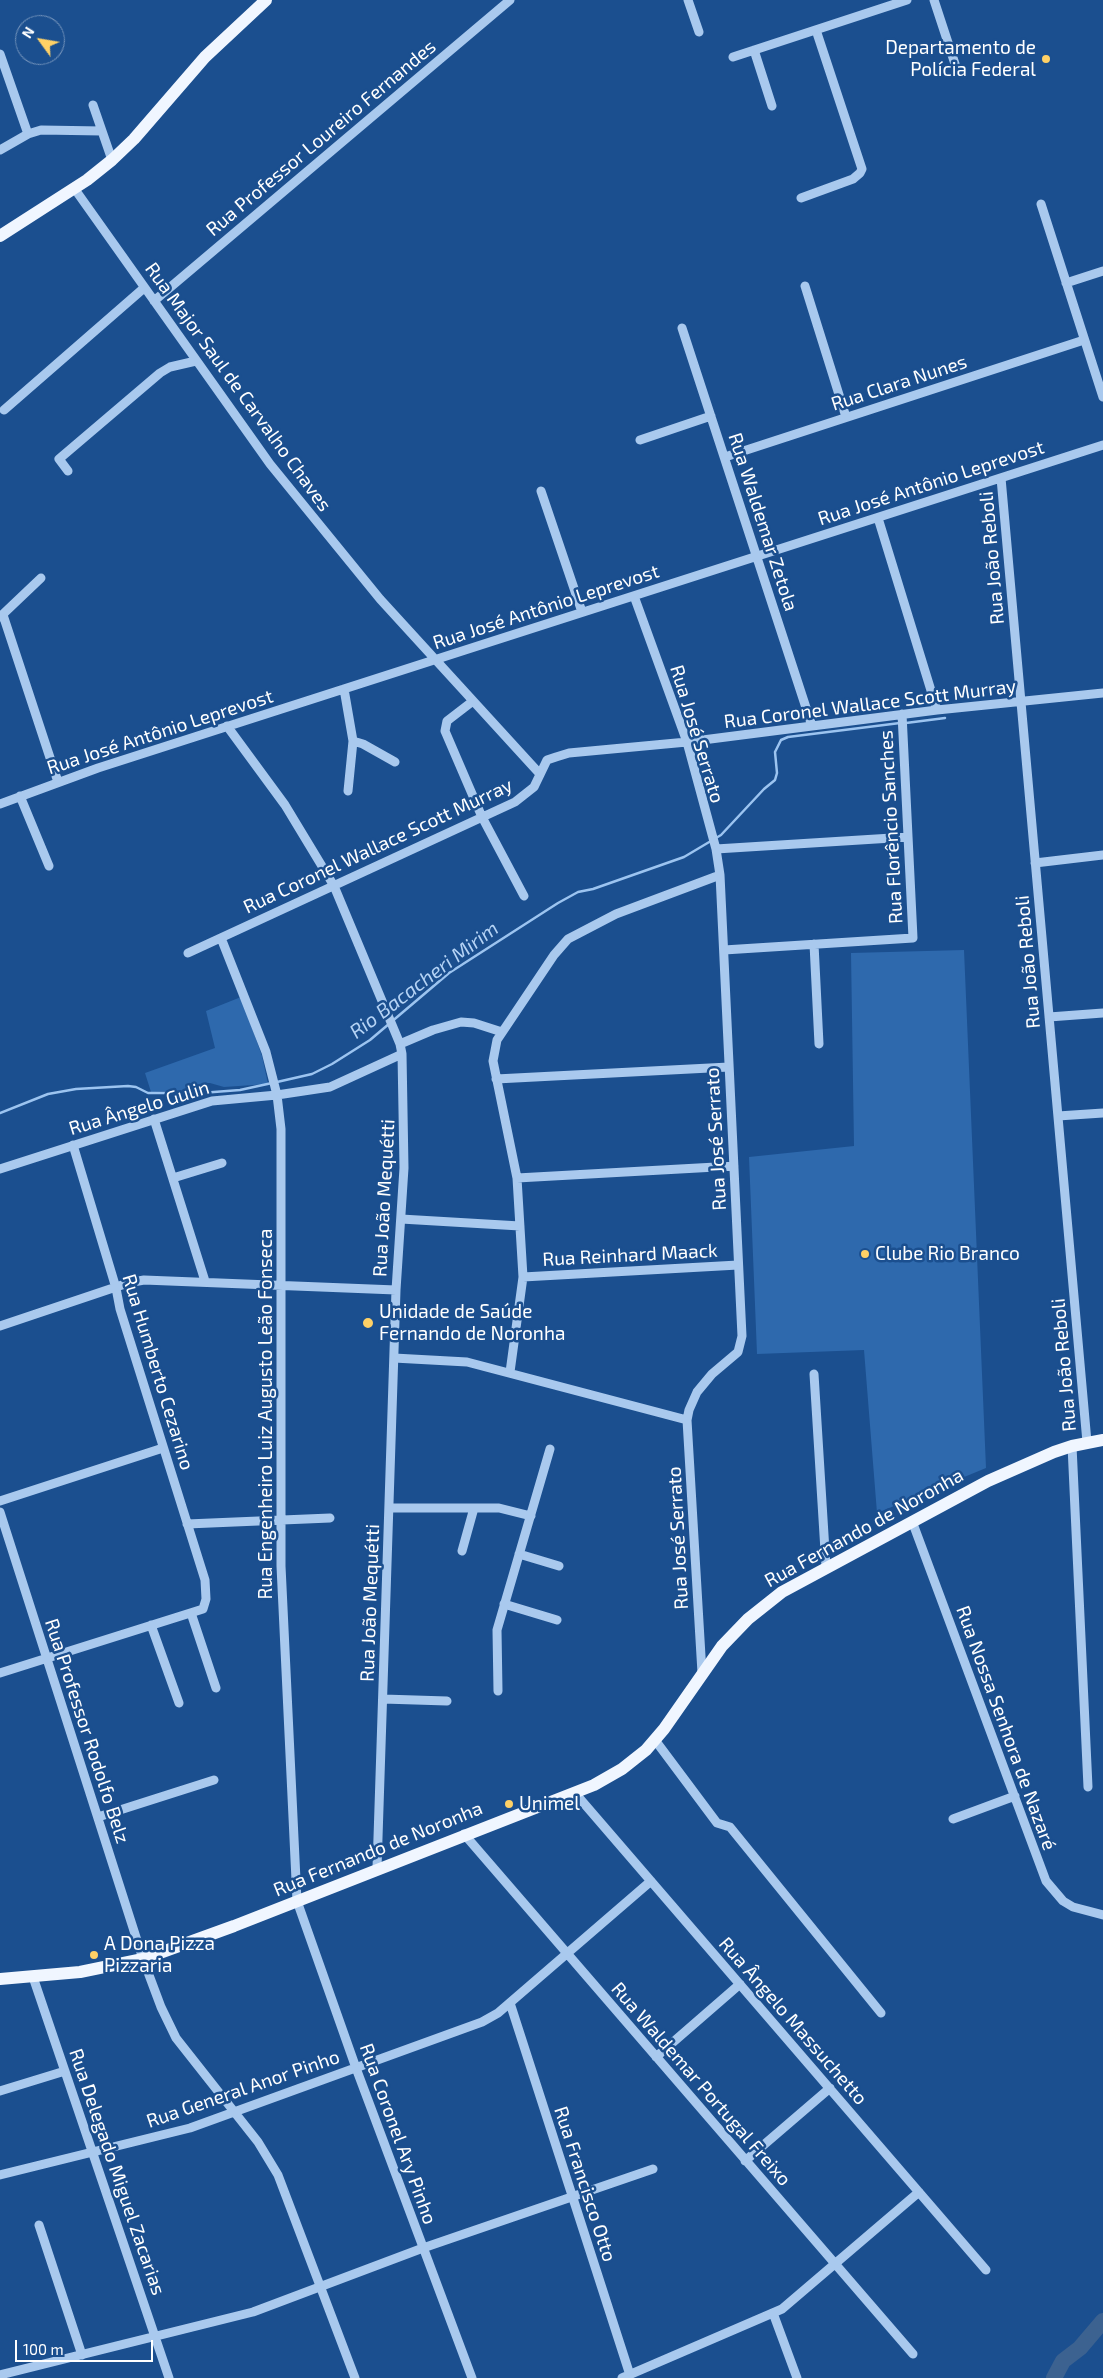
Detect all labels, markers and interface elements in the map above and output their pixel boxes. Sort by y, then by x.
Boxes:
north arrow [15,15,65,65]
text: N [18,24,38,41]
street label: Rua Professor Loureiro Fernandes [201,35,441,241]
place label: Departamento de Polícia Federal [885,37,1036,81]
marker: Departamento de Polícia Federal [1040,53,1052,65]
street label: Rua Major Saul de Carvalho Chaves [140,258,336,516]
street label: Rua Clara Nunes [828,350,970,416]
street label: Rua Waldemar Zetola [723,430,803,614]
street label: Rua José Antônio Leprevost [815,436,1047,530]
street label: Rua João Reboli [975,490,1009,626]
street label: Rua José Antônio Leprevost [430,560,662,654]
street label: Rua José Serrato [665,662,729,806]
street label: Rua Coronel Wallace Scott Murray [723,675,1017,733]
street label: Rua José Antônio Leprevost [44,685,276,779]
street label: Rua Florêncio Sanches [875,730,907,924]
street label: Rua Coronel Wallace Scott Murray [240,774,516,918]
street label: Rua João Reboli [1011,894,1045,1030]
water label: Rio Bacacheri Mirim [345,916,503,1044]
street label: Rua José Serrato [701,1067,731,1211]
street label: Rua Ângelo Gulin [66,1076,212,1140]
street label: Rua João Mequétti [368,1119,400,1277]
street label: Rua Engenheiro Luiz Augusto Leão Fonseca [255,1228,277,1600]
street label: Rua Reinhard Maack [542,1239,718,1271]
place label: Clube Rio Branco [875,1243,1020,1265]
marker: Clube Rio Branco [859,1248,871,1260]
street label: Rua Humberto Cezarino [117,1271,199,1473]
street label: Rua João Reboli [1047,1297,1081,1433]
place label: Unidade de Saúde Fernando de Noronha [379,1301,565,1345]
marker: Unidade de Saúde Fernando de Noronha [361,1316,375,1330]
street label: Rua Fernando de Noronha [761,1464,967,1592]
street label: Rua José Serrato [663,1466,693,1610]
street label: Rua João Mequétti [356,1524,384,1682]
street label: Rua Nossa Senhora de Nazaré [951,1603,1061,1853]
street label: Rua Professor Rodolfo Belz [40,1616,134,1846]
place label: Unimel [519,1793,580,1815]
street label: Rua Fernando de Noronha [270,1797,486,1901]
marker: Unimel [503,1798,515,1810]
place label: A Dona Pizza Pizzaria [104,1933,215,1977]
street label: Rua Ângelo Massuchetto [714,1933,872,2109]
marker: A Dona Pizza Pizzaria [88,1949,100,1961]
street label: Rua Waldemar Portugal Freixo [606,1978,796,2190]
street label: Rua Coronel Ary Pinho [355,2041,441,2227]
street label: Rua General Anor Pinho [143,2045,343,2133]
street label: Rua Delegado Miguel Zacarias [64,2046,170,2298]
street label: Rua Francisco Otto [549,2103,621,2265]
scale bar [18,2330,155,2362]
text: 100 m [23,2340,64,2358]

